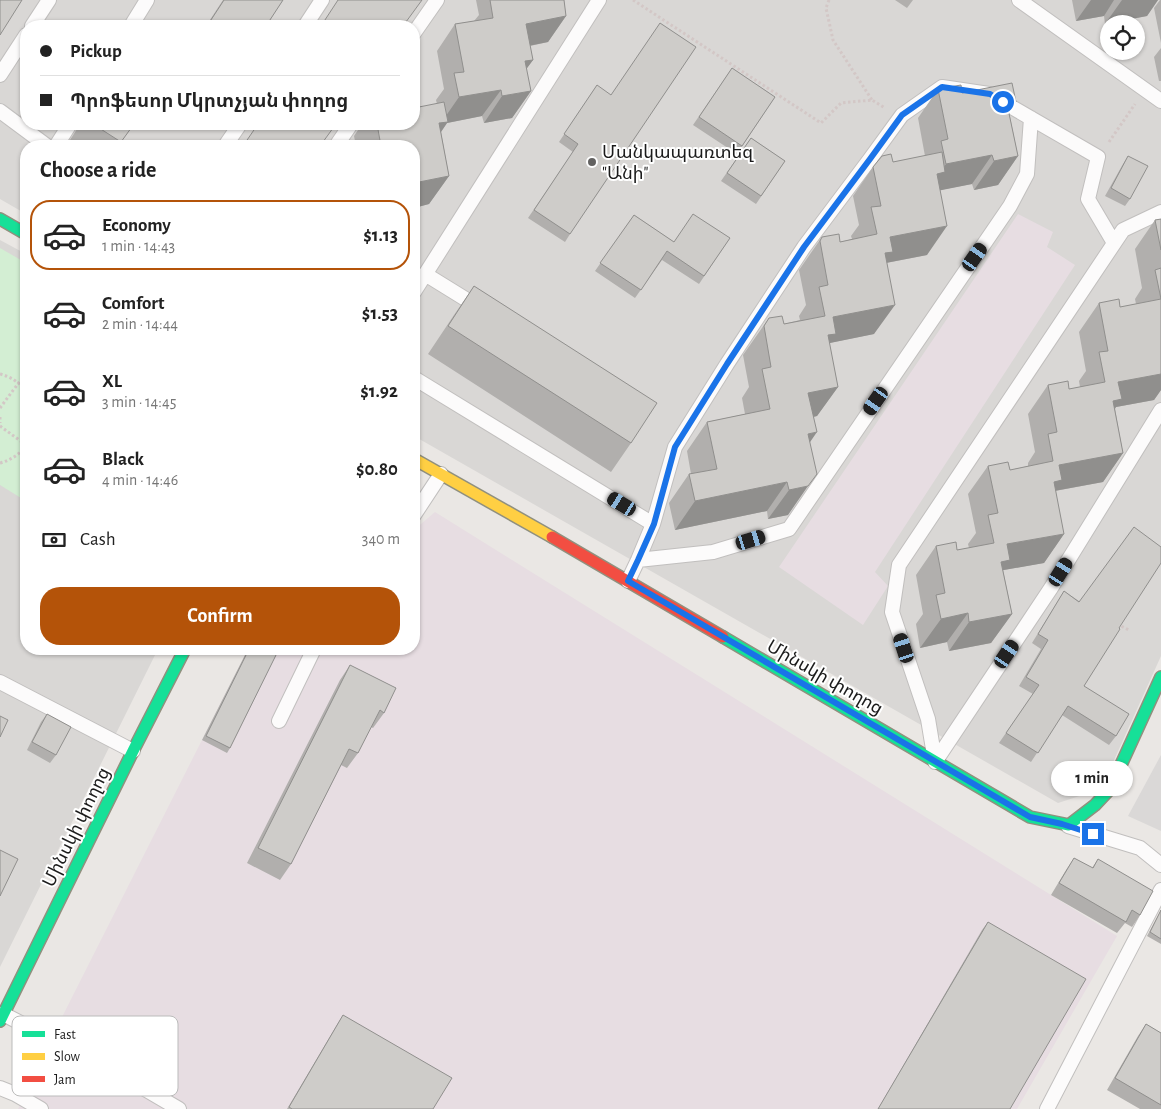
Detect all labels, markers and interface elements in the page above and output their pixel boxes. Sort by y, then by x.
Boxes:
map controls [1100,15,1145,60]
button: locate [1100,15,1145,60]
text: Pickup [70,42,122,61]
route start [992,91,1014,113]
text: Պրոֆեսոր Մկրտչյան փողոց [70,92,348,111]
place label: Մանկապառտեզ "Անի" [602,144,754,183]
marker: Մանկապառտեզ "Անի" [586,156,598,168]
text: Choose a ride [40,159,156,181]
icon: car [42,213,87,258]
text: Economy [102,216,171,235]
text: $1.13 [363,226,398,245]
text: 1 min · 14:43 [102,238,175,254]
car [960,240,989,274]
icon: car [42,291,87,336]
text: Comfort [102,294,164,313]
text: $1.53 [362,304,398,323]
text: 2 min · 14:44 [102,316,178,332]
icon: car [42,369,87,414]
text: XL [102,372,122,391]
text: $1.92 [360,382,398,401]
car [861,384,890,418]
text: 3 min · 14:45 [102,394,176,410]
icon: car [42,447,87,492]
text: Black [102,450,144,469]
text: $0.80 [356,460,398,479]
text: 4 min · 14:46 [102,472,178,488]
car [605,490,638,518]
icon: cash [40,526,68,554]
car [734,528,767,552]
text: Cash [80,530,116,549]
text: 340 m [362,531,400,547]
car [1046,555,1075,589]
button: Confirm [40,587,400,645]
car [892,631,915,665]
street label: Մինսկի փողոց [763,637,886,718]
car [992,637,1021,671]
callout: 1 min [1052,762,1134,796]
street label: Մինսկի փողոց [40,765,114,890]
text: 1 min [1075,770,1109,786]
route end [1082,823,1104,845]
legend [12,1016,178,1096]
text: Fast [54,1028,76,1042]
text: Slow [54,1050,81,1064]
text: Jam [54,1073,76,1087]

